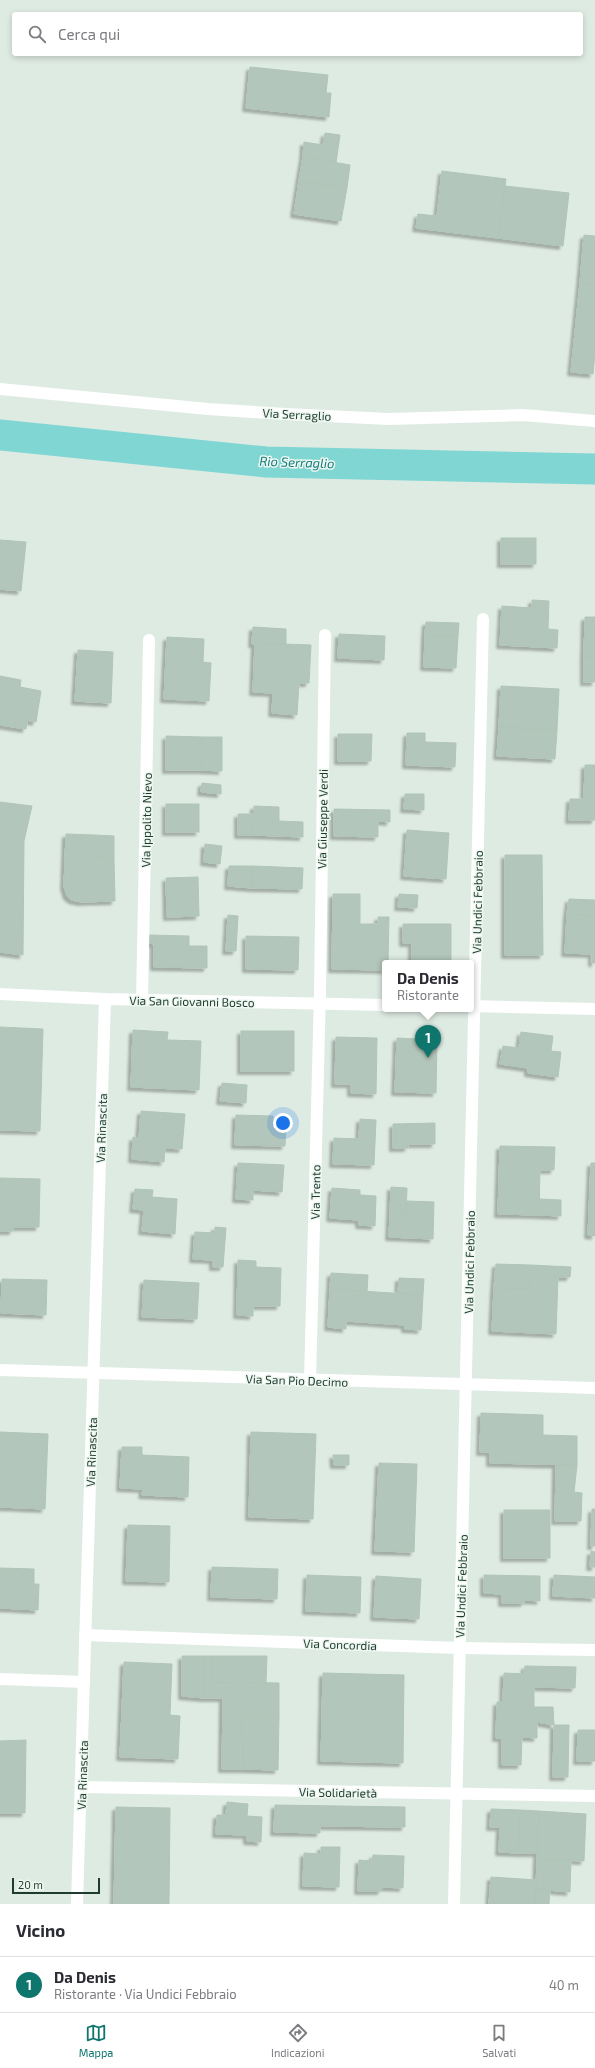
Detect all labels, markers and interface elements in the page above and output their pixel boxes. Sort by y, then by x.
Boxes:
search box [12,12,583,56]
icon: search [26,23,48,45]
text: Cerca qui [58,25,120,43]
street label: Via Serraglio [262,405,332,423]
water label: Rio Serraglio [259,453,335,471]
street label: Via Giuseppe Verdi [314,769,330,869]
street label: Via Ippolito Nievo [138,772,154,868]
street label: Via Undici Febbraio [469,850,485,954]
popup [382,960,474,1012]
text: Da Denis [397,969,459,987]
text: Ristorante [397,987,459,1003]
street label: Via San Giovanni Bosco [129,993,255,1009]
pin: 1 [415,1025,441,1058]
street label: Via Rinascita [93,1093,109,1163]
your location [273,1113,293,1133]
street label: Via Trento [308,1164,322,1219]
street label: Via Undici Febbraio [461,1210,477,1314]
street label: Via San Pio Decimo [245,1371,349,1389]
street label: Via Rinascita [83,1417,99,1487]
street label: Via Undici Febbraio [452,1534,470,1638]
street label: Via Concordia [303,1636,377,1652]
street label: Via Rinascita [74,1740,90,1810]
street label: Via Solidarietà [299,1784,377,1800]
scale bar [12,1876,100,1895]
text: 20 m [18,1878,43,1891]
text: Vicino [16,1920,65,1940]
text: Da Denis [54,1968,116,1986]
text: 1 [26,1977,32,1993]
text: 40 m [549,1977,579,1993]
text: Ristorante · Via Undici Febbraio [54,1986,237,2002]
tab: Mappa [79,2022,113,2059]
tab: Indicazioni [271,2022,324,2059]
tab: Salvati [482,2022,516,2059]

